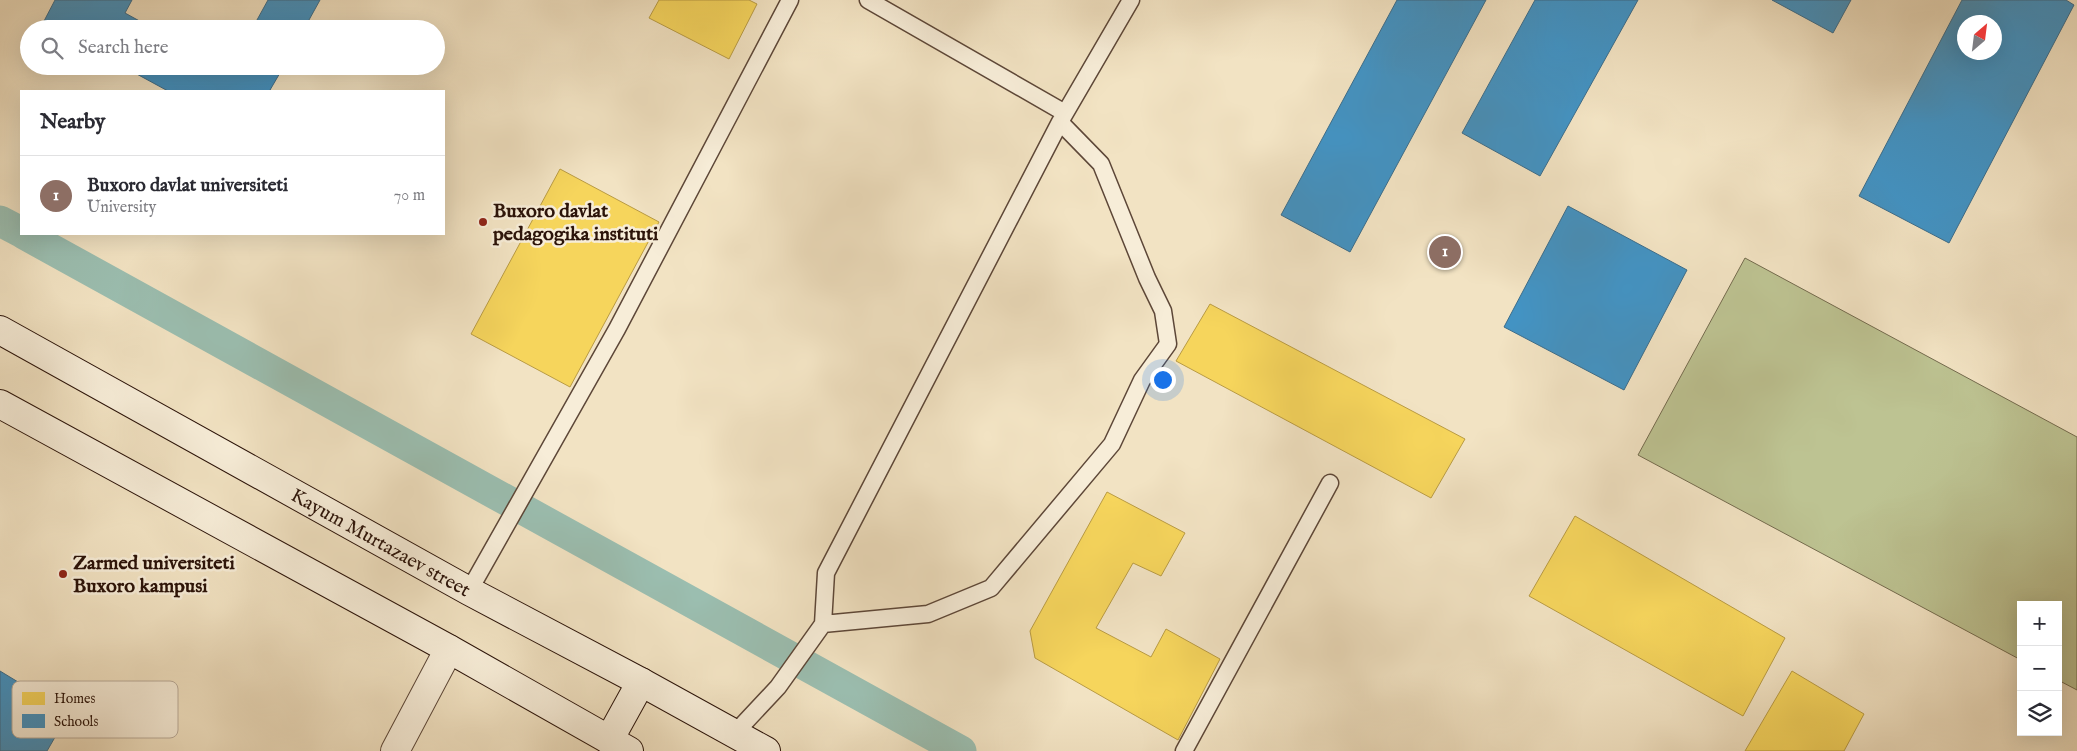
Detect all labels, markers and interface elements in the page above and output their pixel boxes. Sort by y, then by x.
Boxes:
north arrow [1957,15,2002,60]
search box [20,20,445,75]
icon: search [38,34,66,62]
text: Search here [78,36,169,60]
text: Nearby [40,109,105,136]
text: Buxoro davlat universiteti [87,174,288,198]
text: 1 [53,186,59,206]
text: 70 m [394,186,425,206]
text: University [87,198,156,218]
place label: Buxoro davlat pedagogika instituti [492,199,659,247]
marker: Buxoro davlat pedagogika instituti [477,216,489,228]
pin: 1 [1429,233,1461,271]
your location [1150,367,1176,393]
street label: Kayum Murtazaev street [286,483,475,603]
place label: Zarmed universiteti Buxoro kampusi [73,551,235,599]
marker: Zarmed universiteti Buxoro kampusi [57,568,69,580]
map controls [2017,601,2062,736]
button: + [2017,601,2062,646]
button: − [2017,646,2062,691]
legend [12,681,178,738]
text: Homes [54,690,96,708]
button: layers [2017,691,2062,736]
text: Schools [54,713,98,731]

